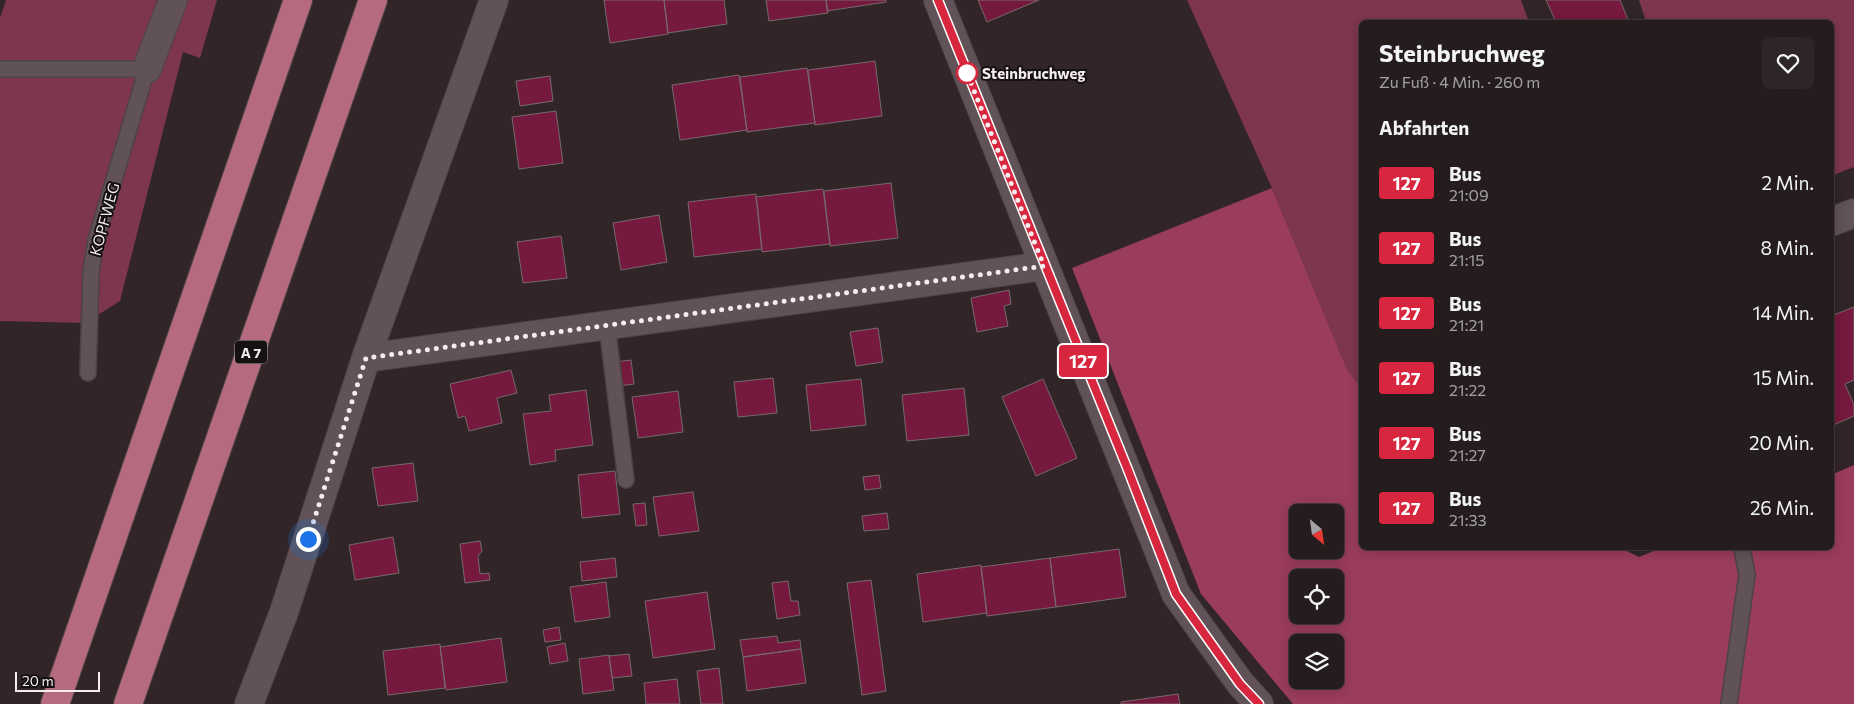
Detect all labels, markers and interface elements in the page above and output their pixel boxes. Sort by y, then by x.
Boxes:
button: heart [1762,37,1814,89]
text: Steinbruchweg [1379,38,1545,67]
marker: Steinbruchweg [956,62,978,84]
place label: Steinbruchweg [982,64,1086,82]
text: Zu Fuß · 4 Min. · 260 m [1379,72,1540,91]
text: Abfahrten [1379,116,1469,139]
text: Bus [1449,162,1481,185]
text: 2 Min. [1761,171,1814,194]
text: 127 [1392,172,1421,194]
street label: KOPFWEG [86,180,122,258]
text: 21:09 [1449,185,1489,204]
text: Bus [1449,227,1481,250]
text: 8 Min. [1760,236,1814,259]
text: 127 [1392,237,1421,259]
text: 21:15 [1449,250,1485,269]
text: Bus [1449,292,1481,315]
text: 14 Min. [1752,301,1814,324]
text: 127 [1392,302,1421,324]
text: 21:21 [1449,315,1484,334]
road number: A 7 [235,341,267,364]
line badge: 127 [1054,345,1112,377]
text: 127 [1069,350,1097,372]
text: Bus [1449,357,1481,380]
text: 15 Min. [1753,366,1814,389]
text: 127 [1392,367,1421,389]
text: 21:22 [1449,380,1486,399]
text: Bus [1449,422,1481,445]
text: 20 Min. [1749,431,1814,454]
text: 127 [1392,432,1421,454]
text: 21:27 [1449,445,1486,464]
text: Bus [1449,487,1481,510]
text: 26 Min. [1750,496,1814,519]
text: 127 [1392,497,1421,519]
north arrow [1289,504,1344,559]
map controls [1289,504,1344,689]
text: 21:33 [1449,510,1487,529]
your location [296,527,321,552]
button: locate [1289,569,1344,624]
button: layers [1289,634,1344,689]
scale bar [15,669,100,692]
text: 20 m [22,672,54,689]

